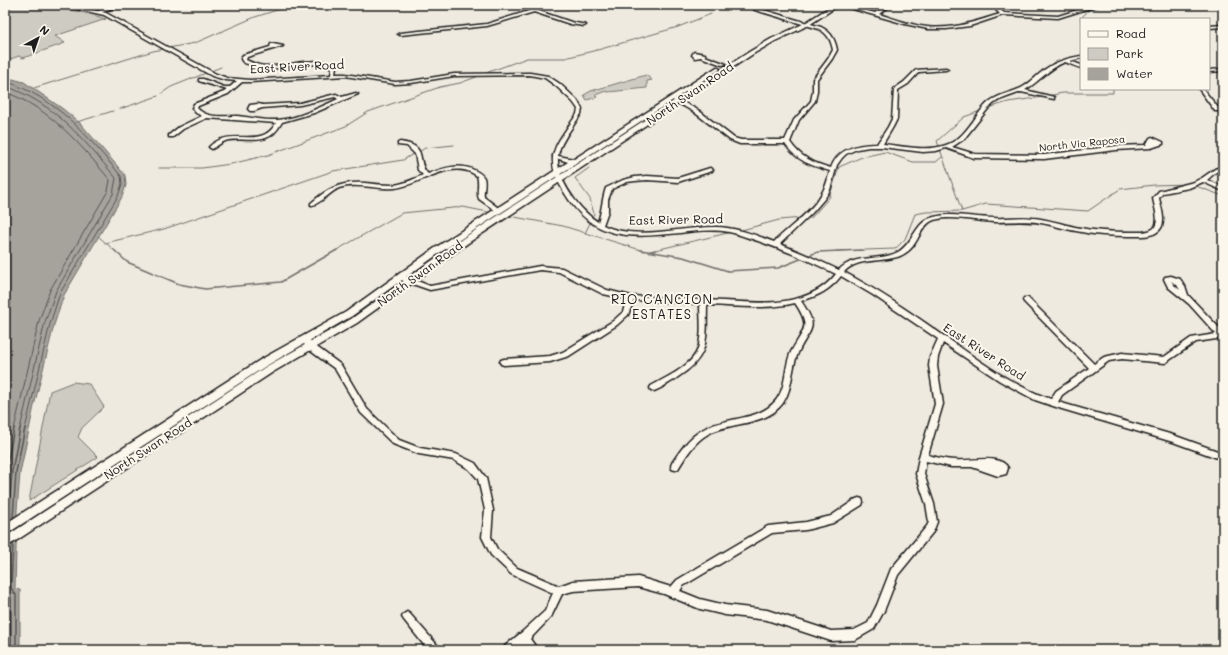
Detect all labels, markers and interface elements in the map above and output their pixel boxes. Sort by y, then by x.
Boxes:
north arrow [18,18,58,58]
legend [1080,18,1210,90]
text: N [37,22,53,38]
text: Road [1116,25,1146,41]
text: Park [1116,45,1143,61]
street label: East River Road [249,56,345,76]
street label: North Swan Road [643,58,736,128]
text: Water [1116,65,1153,81]
street label: North Via Raposa [1038,132,1126,154]
street label: East River Road [629,210,724,228]
street label: North Swan Road [374,237,466,310]
district label: RIO CANCION ESTATES [611,290,713,322]
street label: East River Road [941,319,1029,384]
street label: North Swan Road [100,414,195,483]

